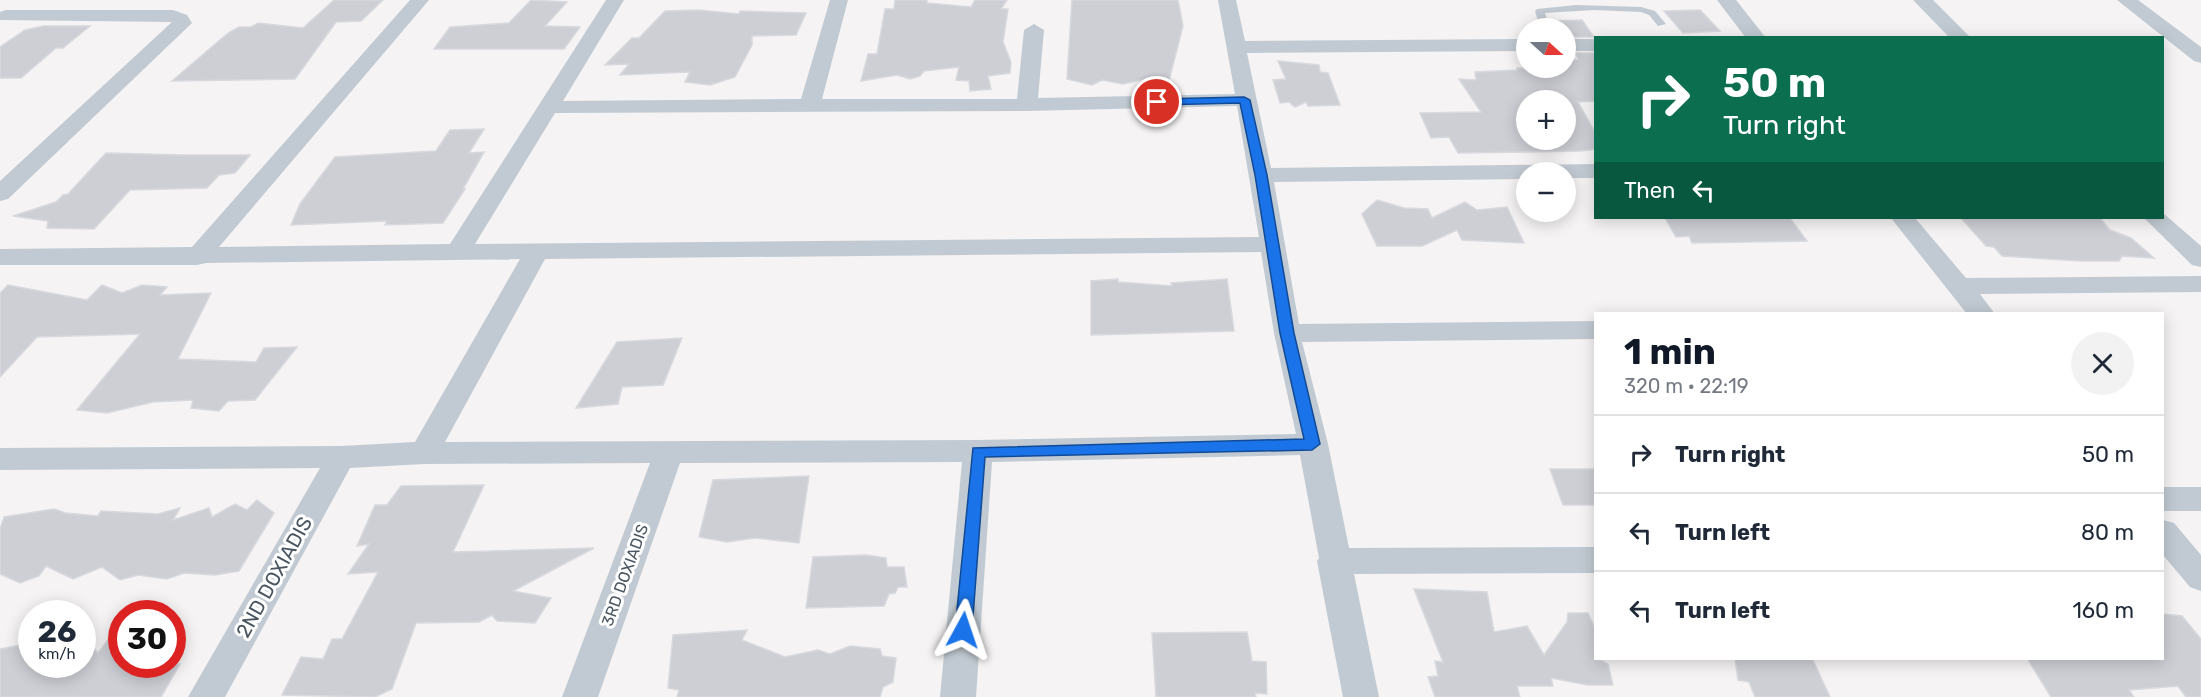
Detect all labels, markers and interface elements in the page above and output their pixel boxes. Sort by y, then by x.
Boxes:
north arrow [1516,18,1576,78]
map controls [1516,18,1576,222]
text: 50 m [1723,58,1826,108]
icon: right [1624,60,1702,138]
pin [1131,76,1182,127]
icon: arrive [1140,85,1173,118]
button: + [1516,90,1576,150]
text: Turn right [1723,109,1846,141]
button: − [1516,162,1576,222]
icon: left [1687,174,1720,207]
text: Then [1624,177,1675,204]
text: 1 min [1624,330,1716,373]
button: close [2071,332,2134,395]
text: 320 m · 22:19 [1624,374,1749,398]
icon: right [1624,438,1657,471]
text: Turn right [1675,441,1785,468]
text: 50 m [2082,441,2134,468]
street label: 2ND DOXIADIS [231,512,317,642]
icon: left [1624,516,1657,549]
text: Turn left [1675,519,1770,546]
text: 80 m [2081,519,2134,546]
street label: 3RD DOXIADIS [598,521,652,629]
icon: left [1624,594,1657,627]
text: Turn left [1675,597,1770,624]
text: 160 m [2072,597,2134,624]
position arrow [931,598,995,662]
speed limit sign: 30 [108,600,186,678]
text: 26 [37,614,77,650]
text: km/h [38,645,76,663]

